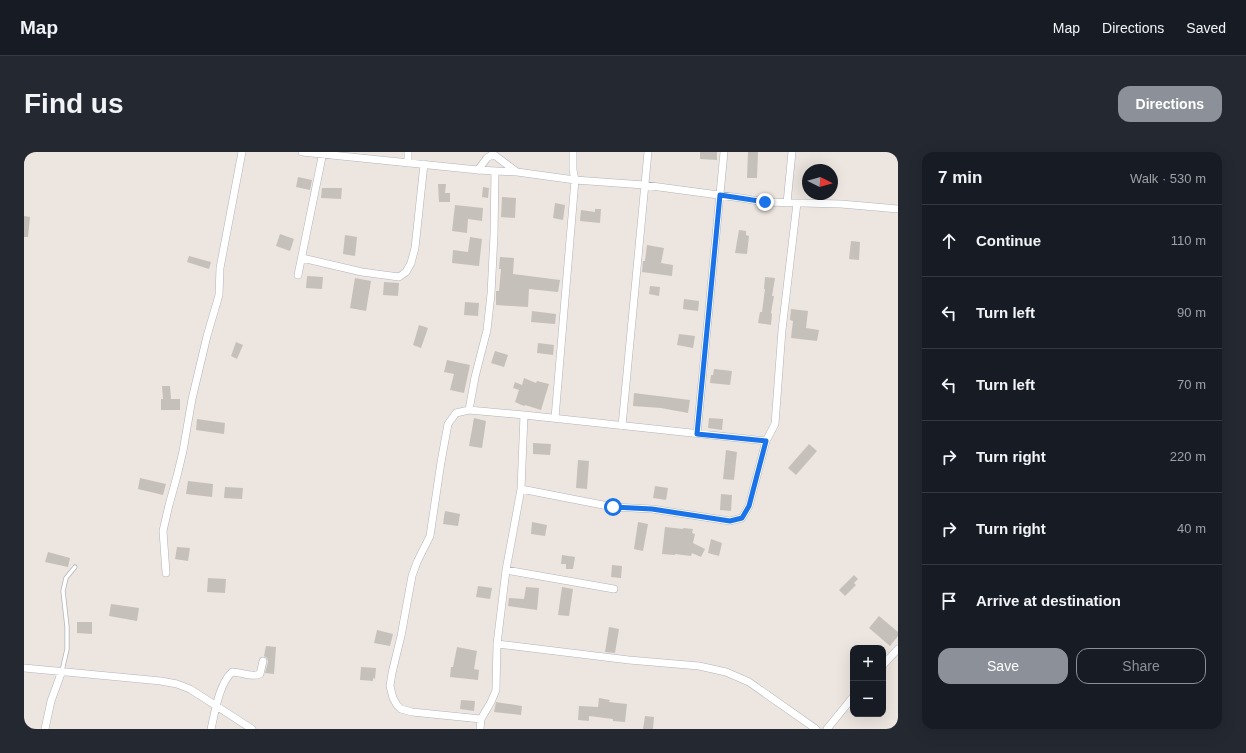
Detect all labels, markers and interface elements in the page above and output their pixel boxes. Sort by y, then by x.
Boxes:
text: Map [20,17,58,38]
text: Map [1053,20,1080,36]
text: Directions [1102,20,1164,36]
text: Saved [1186,20,1226,36]
button: Directions [1118,86,1222,122]
text: Find us [24,88,124,119]
north arrow [802,164,838,200]
text: 7 min [938,168,982,187]
text: Walk · 530 m [1130,171,1206,186]
route end [756,193,774,211]
icon: ahead [938,230,960,252]
text: Continue [976,232,1041,249]
text: 110 m [1171,233,1206,248]
icon: left [938,302,960,324]
text: Turn left [976,304,1035,321]
text: 90 m [1177,305,1206,320]
icon: left [938,374,960,396]
text: Turn left [976,376,1035,393]
text: 70 m [1177,377,1206,392]
icon: right [938,446,960,468]
text: Turn right [976,448,1046,465]
text: 220 m [1170,449,1206,464]
route start [604,498,622,516]
icon: right [938,518,960,540]
text: Turn right [976,520,1046,537]
text: 40 m [1177,521,1206,536]
icon: arrive [938,590,960,612]
text: Arrive at destination [976,592,1121,609]
map controls [850,645,886,717]
button: + [850,645,886,681]
button: Save [938,648,1068,684]
button: Share [1076,648,1206,684]
button: − [850,681,886,717]

